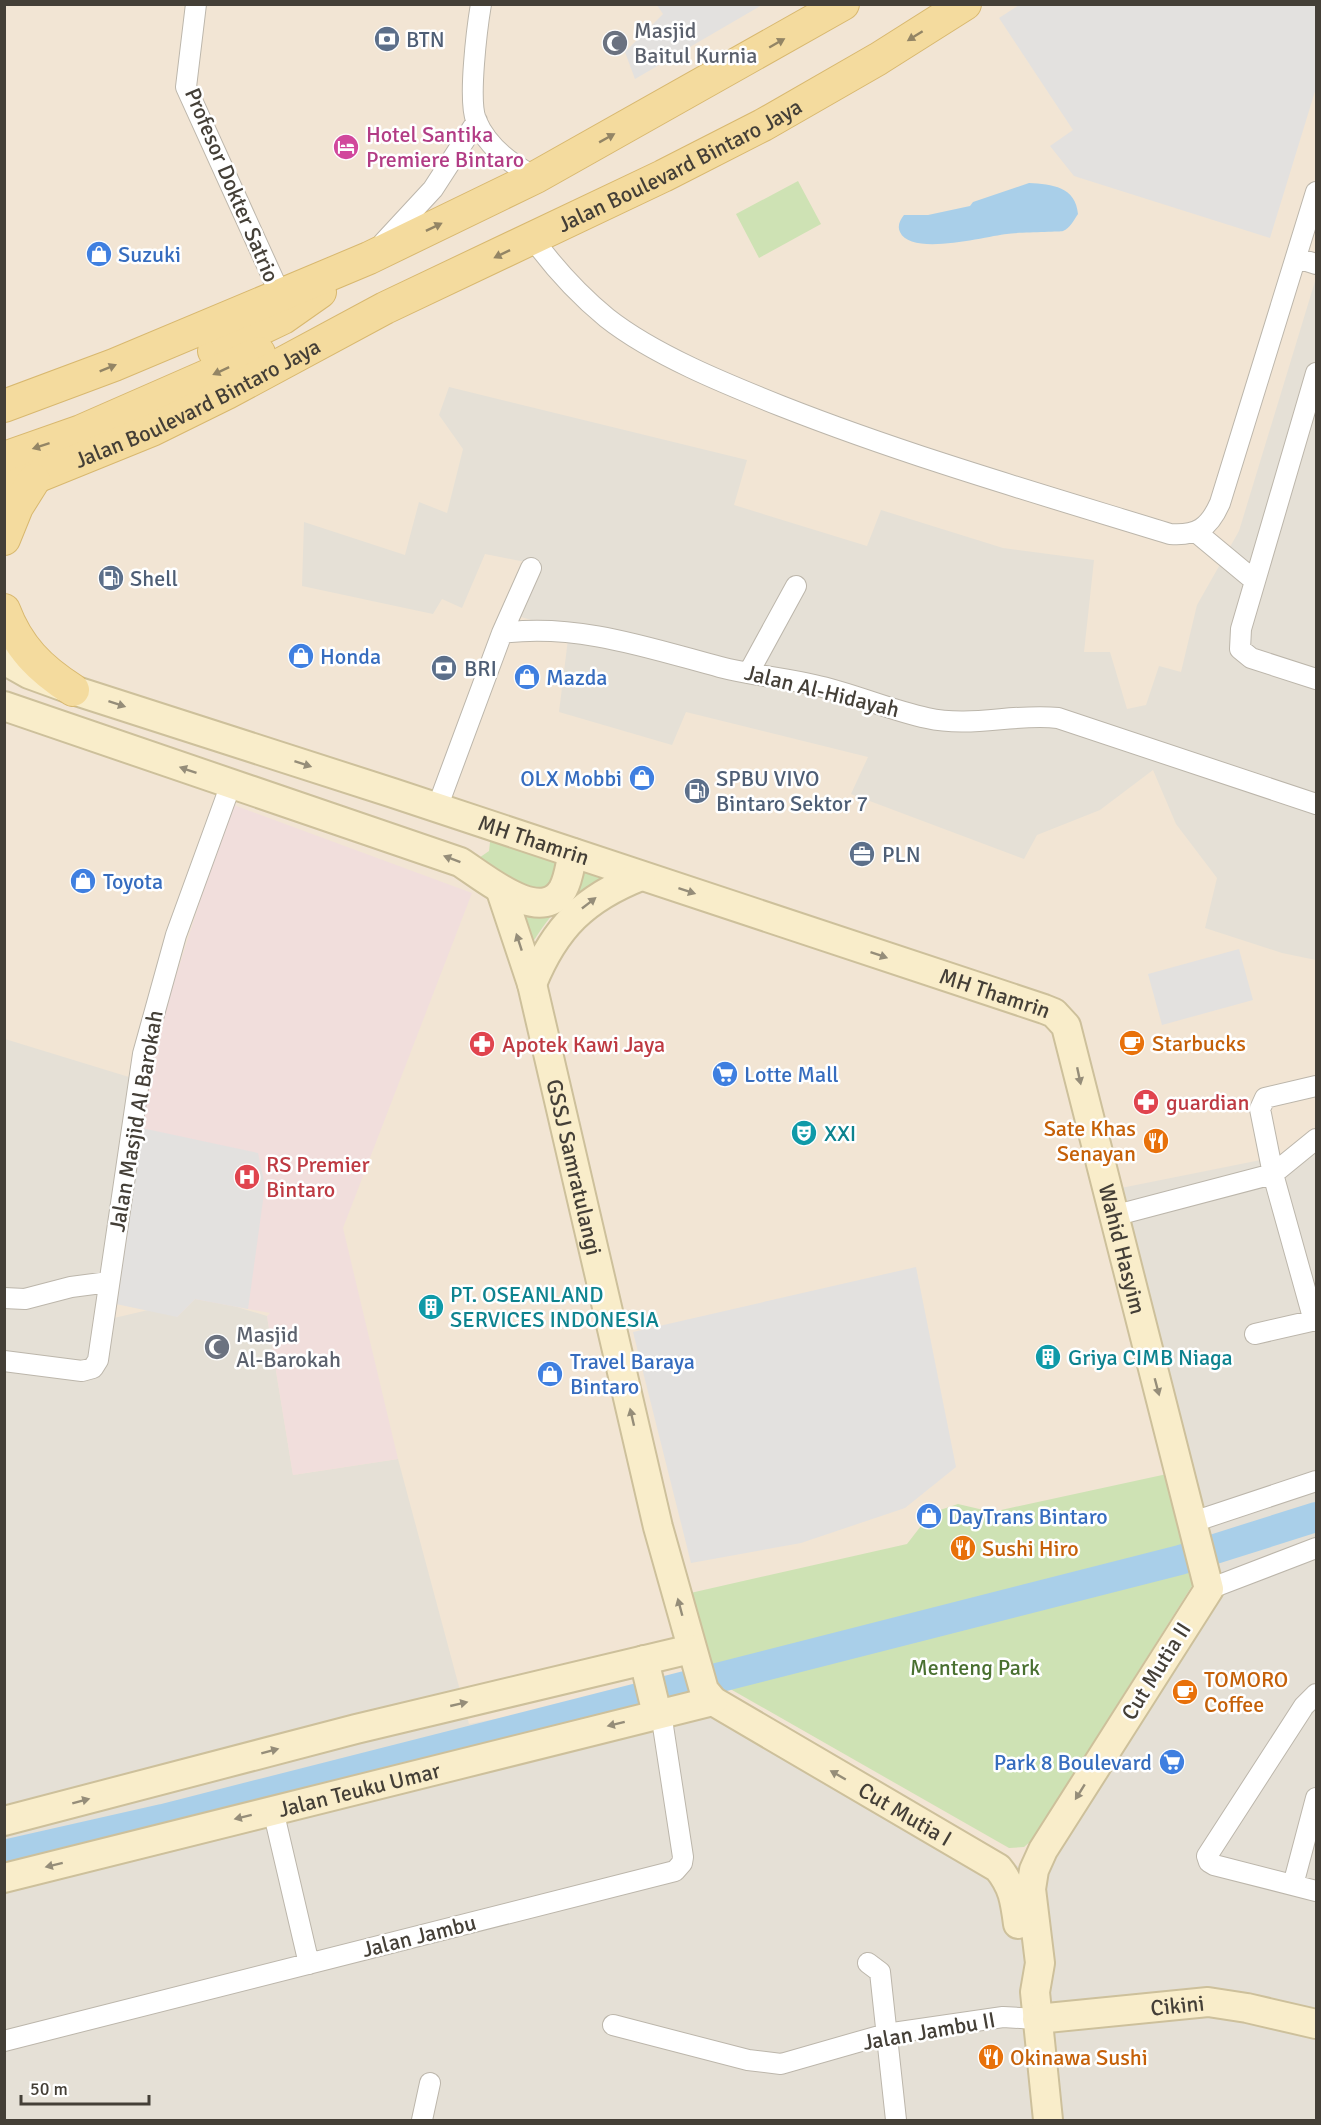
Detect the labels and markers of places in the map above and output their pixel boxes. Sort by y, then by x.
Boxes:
place label: Masjid Baitul Kurnia [634,17,757,69]
bank icon: BTN [372,24,402,54]
place label: BTN [406,26,445,53]
mosque icon: Masjid Baitul Kurnia [600,28,630,58]
place label: Hotel Santika Premiere Bintaro [366,121,524,173]
hotel icon: Hotel Santika Premiere Bintaro [331,132,361,162]
shop icon: Suzuki [84,239,114,269]
place label: Suzuki [118,241,181,268]
fuel station icon: Shell [96,563,126,593]
place label: Shell [130,565,178,592]
shop icon: Honda [286,641,316,671]
place label: Honda [320,643,381,670]
bank icon: BRI [429,653,459,683]
place label: BRI [464,655,497,682]
shop icon: Mazda [512,662,542,692]
place label: Mazda [546,664,607,691]
shop icon: OLX Mobbi [627,763,657,793]
place label: OLX Mobbi [520,765,622,792]
place label: SPBU VIVO Bintaro Sektor 7 [716,765,868,817]
fuel station icon: SPBU VIVO Bintaro Sektor 7 [682,776,712,806]
office icon: PLN [847,839,877,869]
place label: PLN [882,841,921,868]
shop icon: Toyota [68,866,98,896]
place label: Toyota [103,868,163,895]
cafe icon: Starbucks [1117,1028,1147,1058]
pharmacy icon: Apotek Kawi Jaya [467,1029,497,1059]
place label: Starbucks [1152,1030,1246,1057]
place label: Apotek Kawi Jaya [502,1031,665,1058]
supermarket icon: Lotte Mall [710,1059,740,1089]
place label: Lotte Mall [744,1061,839,1088]
pharmacy icon: guardian [1131,1087,1161,1117]
place label: guardian [1166,1089,1249,1116]
place label: Sate Khas Senayan [1044,1115,1136,1167]
theatre icon: XXI [789,1118,819,1148]
place label: XXI [824,1120,856,1147]
restaurant icon: Sate Khas Senayan [1141,1126,1171,1156]
place label: RS Premier Bintaro [266,1151,370,1203]
hospital icon: RS Premier Bintaro [232,1162,262,1192]
place label: PT. OSEANLAND SERVICES INDONESIA [450,1281,660,1333]
building icon: PT. OSEANLAND SERVICES INDONESIA [416,1292,446,1322]
place label: Masjid Al-Barokah [236,1321,341,1373]
mosque icon: Masjid Al-Barokah [202,1332,232,1362]
building icon: Griya CIMB Niaga [1033,1342,1063,1372]
place label: Griya CIMB Niaga [1068,1344,1233,1371]
place label: Travel Baraya Bintaro [570,1348,695,1400]
shop icon: Travel Baraya Bintaro [535,1359,565,1389]
shop icon: DayTrans Bintaro [914,1501,944,1531]
place label: DayTrans Bintaro [948,1503,1108,1530]
restaurant icon: Sushi Hiro [948,1533,978,1563]
place label: Sushi Hiro [982,1535,1079,1562]
place label: TOMORO Coffee [1204,1666,1288,1718]
cafe icon: TOMORO Coffee [1170,1677,1200,1707]
supermarket icon: Park 8 Boulevard [1157,1747,1187,1777]
place label: Park 8 Boulevard [994,1749,1152,1776]
restaurant icon: Okinawa Sushi [976,2042,1006,2072]
place label: Okinawa Sushi [1010,2044,1148,2071]

